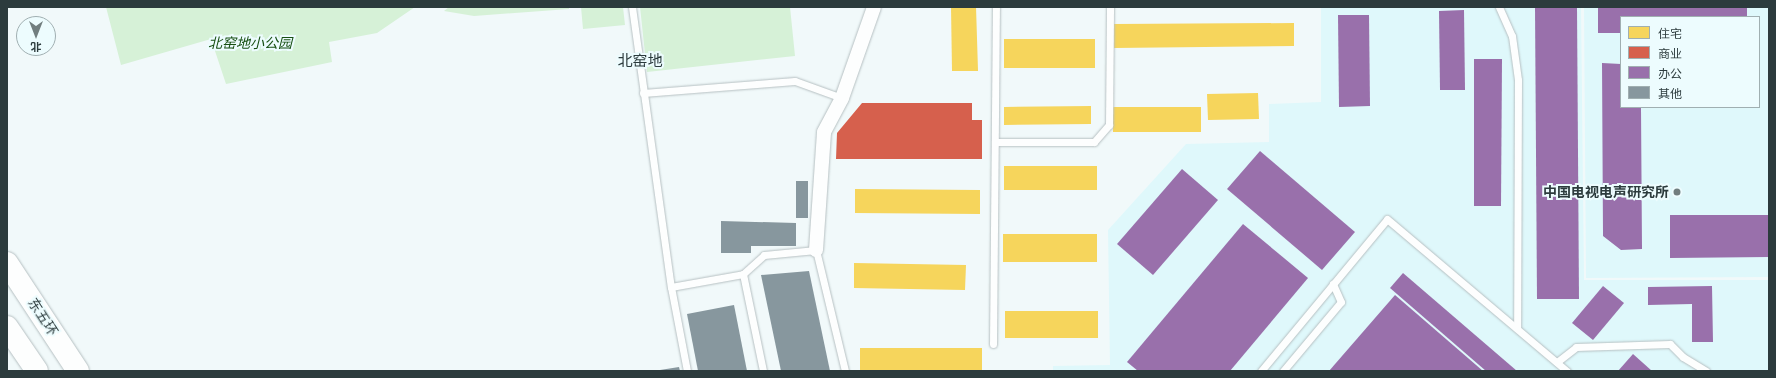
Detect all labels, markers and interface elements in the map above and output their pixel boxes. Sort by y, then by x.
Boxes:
north arrow [16,16,56,56]
legend [1620,16,1760,108]
text: 住宅 [1658,26,1682,41]
park label: 北窑地小公园 [208,35,292,51]
text: 北 [31,40,42,54]
text: 商业 [1658,46,1682,61]
district label: 北窑地 [618,52,662,70]
text: 办公 [1658,66,1682,81]
text: 其他 [1658,86,1682,101]
place label: 中国电视电声研究所 [1543,184,1669,200]
marker: 中国电视电声研究所 [1672,187,1682,197]
street label: 东五环 [25,295,61,339]

